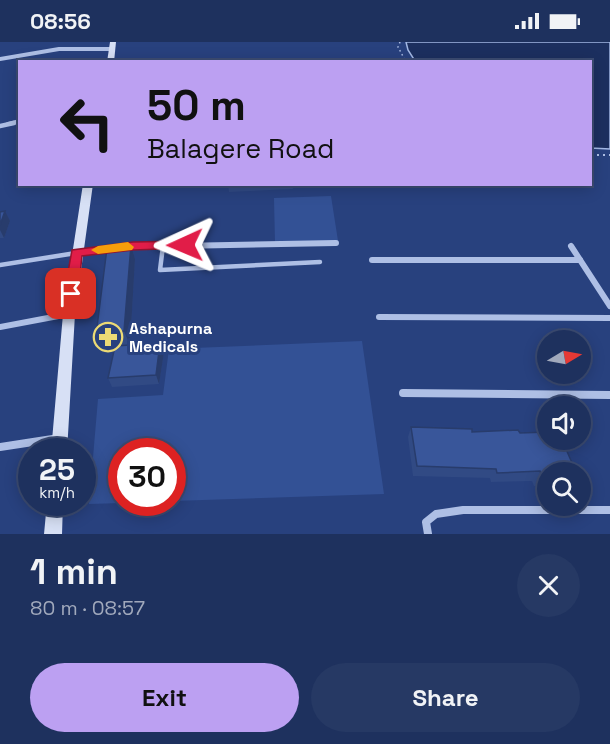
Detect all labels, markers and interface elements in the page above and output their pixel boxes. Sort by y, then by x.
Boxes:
text: 08:56 [30,7,91,35]
text: 50 m [147,79,246,132]
icon: left [48,84,126,162]
text: Balagere Road [147,131,334,166]
position arrow [153,213,217,277]
pin [45,268,96,319]
icon: arrive [54,277,87,310]
place label: Ashapurna Medicals [129,318,212,357]
pharmacy icon: Ashapurna Medicals [92,321,124,353]
north arrow [537,330,591,384]
map controls [537,330,591,516]
button: sound [537,396,591,450]
speed limit sign: 30 [108,438,186,516]
text: 25 [39,450,75,489]
button: search [537,462,591,516]
text: km/h [39,483,75,502]
text: 1 min [30,549,118,595]
button: close [517,554,580,617]
text: 80 m · 08:57 [30,595,145,621]
button: Exit [30,663,299,732]
button: Share [311,663,580,732]

